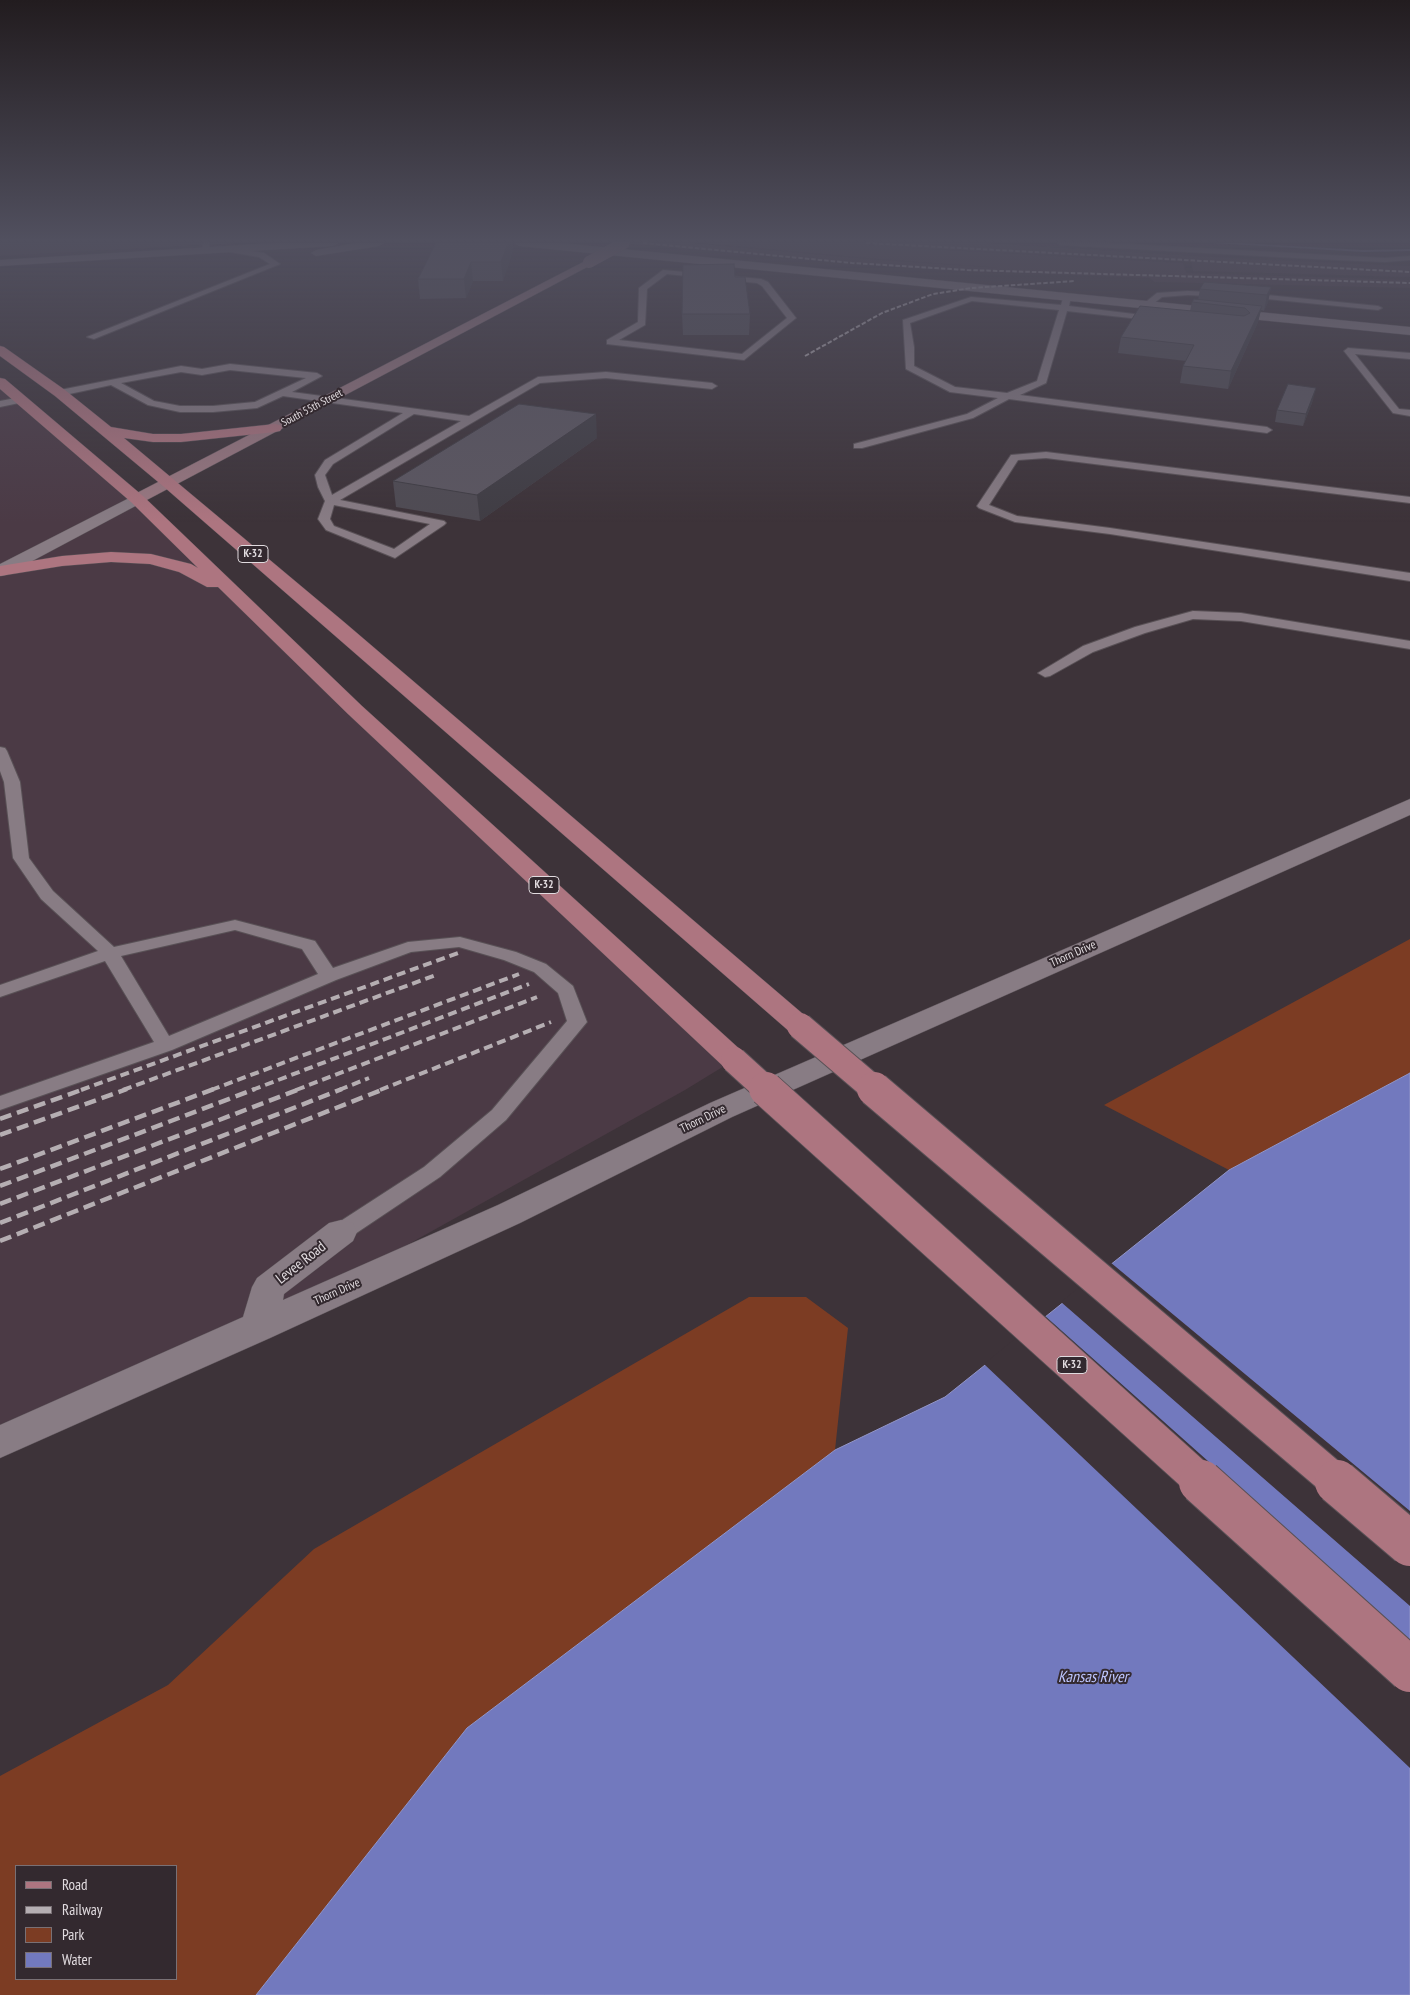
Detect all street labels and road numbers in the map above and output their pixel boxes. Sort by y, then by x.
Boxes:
street label: South 55th Street [279,386,345,430]
road number: K-32 [238,546,268,562]
road number: K-32 [529,876,559,894]
street label: Thorn Drive [1048,938,1098,970]
street label: Thorn Drive [678,1102,728,1136]
street label: Levee Road [272,1238,330,1288]
street label: Thorn Drive [312,1276,362,1308]
road number: K-32 [1057,1356,1087,1374]

